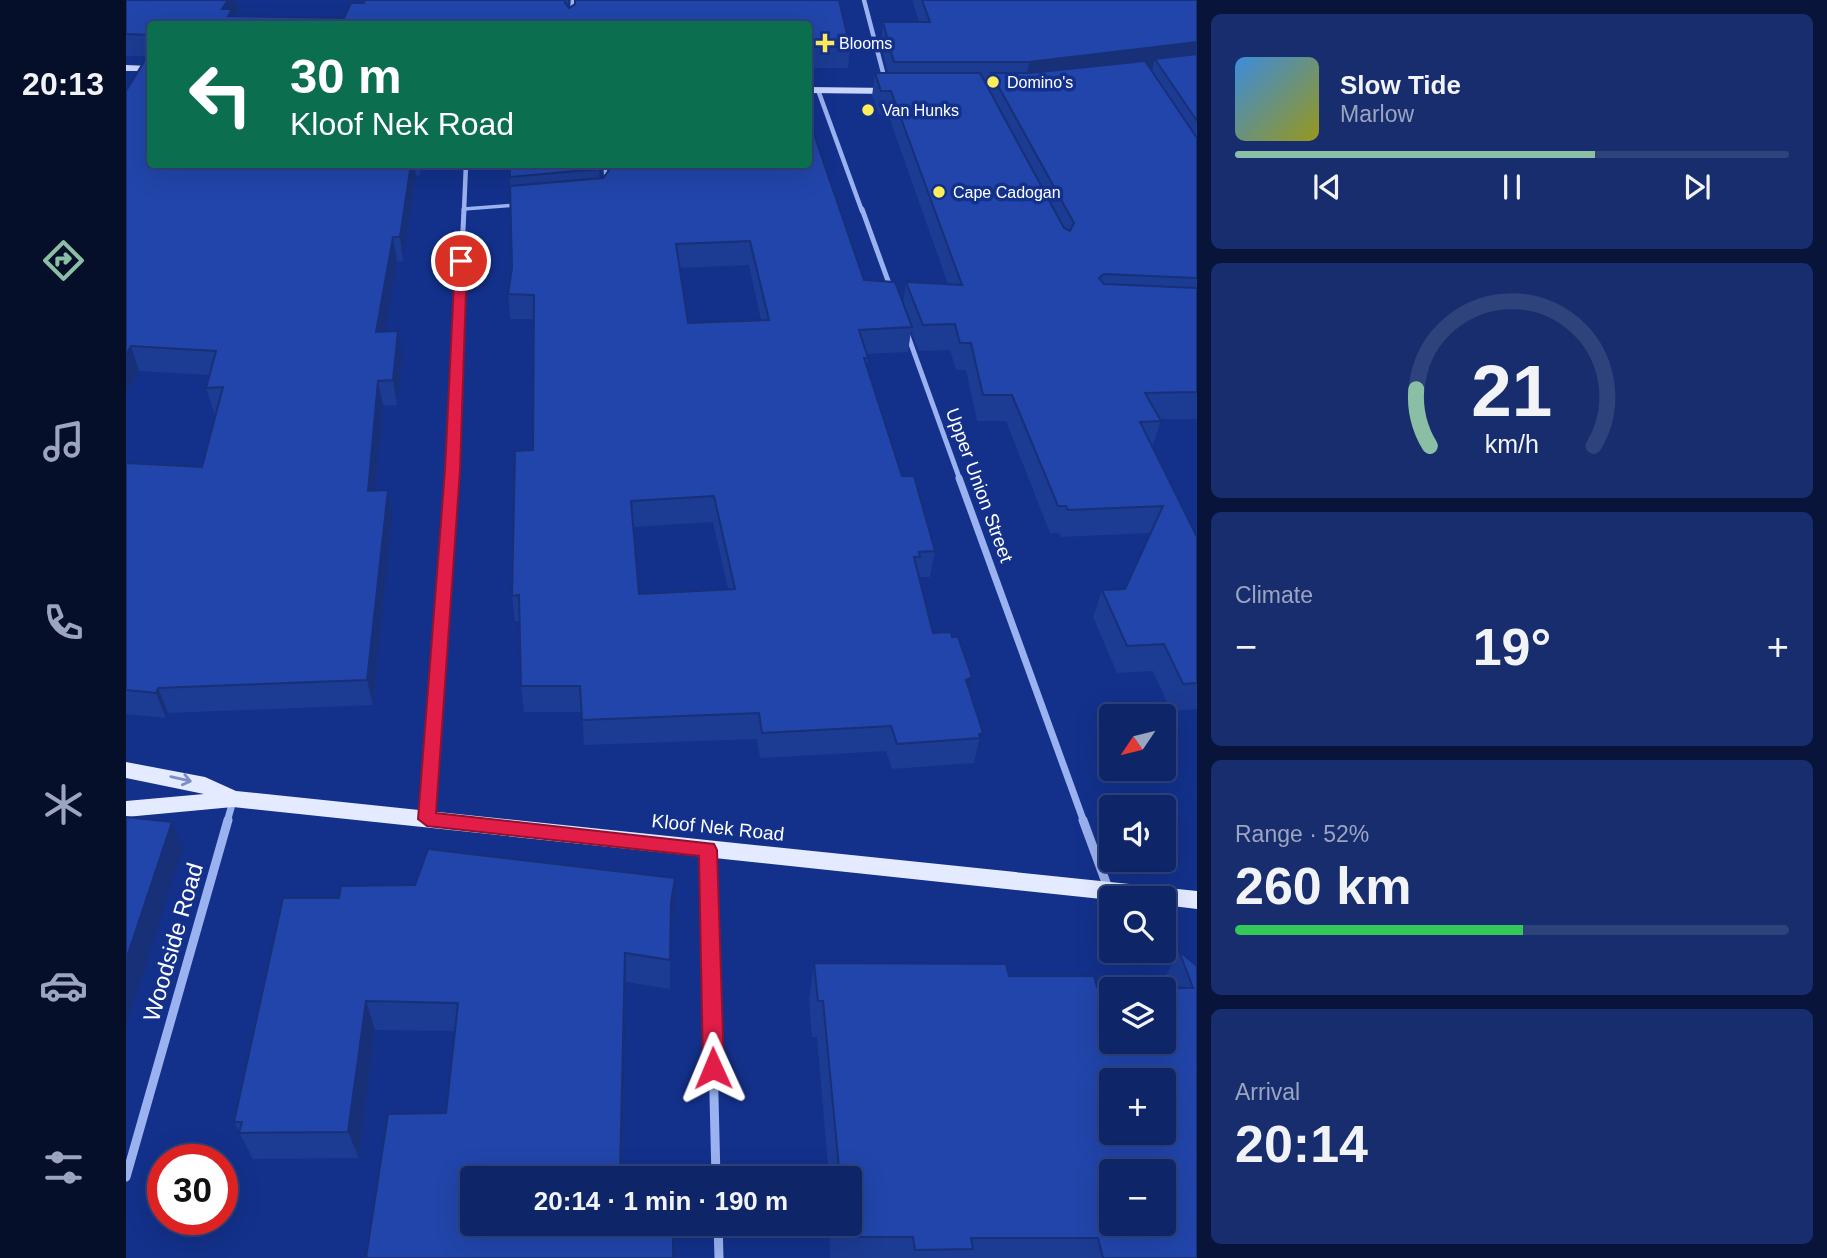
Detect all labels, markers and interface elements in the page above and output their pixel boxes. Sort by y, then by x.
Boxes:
marker: Blooms [817,35,833,51]
place label: Blooms [839,35,892,52]
icon: left [175,49,266,140]
text: 30 m [290,49,402,103]
text: 20:13 [22,66,104,102]
text: Slow Tide [1340,70,1461,100]
marker: Domino's [985,74,1001,90]
place label: Domino's [1007,74,1073,91]
text: Marlow [1340,101,1414,127]
marker: Van Hunks [860,102,876,118]
place label: Van Hunks [882,102,959,119]
text: Kloof Nek Road [290,106,514,142]
icon: previous [1308,168,1346,206]
icon: pause [1493,168,1531,206]
icon: next [1678,168,1716,206]
marker: Cape Cadogan [931,184,947,200]
place label: Cape Cadogan [953,184,1061,201]
pin [431,231,491,291]
icon: directions [39,236,88,285]
icon: arrive [442,242,480,280]
text: 21 [1472,351,1552,432]
street label: Upper Union Street [942,405,1017,566]
icon: music [39,417,88,466]
text: km/h [1485,430,1539,458]
text: Climate [1235,582,1313,608]
icon: phone [39,598,88,647]
text: 19° [1473,618,1551,676]
text: − [1235,626,1257,668]
text: + [1767,626,1789,668]
north arrow [1099,704,1176,780]
map controls [1099,704,1176,1236]
one-way arrow [169,773,192,786]
icon: climate [39,780,88,829]
button: sound [1099,795,1176,872]
street label: Kloof Nek Road [651,810,785,845]
text: Range · 52% [1235,821,1369,847]
text: 260 km [1235,857,1411,915]
street label: Woodside Road [138,860,208,1024]
button: search [1099,886,1176,963]
icon: car [39,961,88,1010]
button: layers [1099,977,1176,1054]
position arrow [676,1031,750,1105]
button: + [1099,1068,1176,1145]
text: Arrival [1235,1079,1300,1105]
text: 20:14 [1235,1115,1368,1173]
icon: filters [39,1143,88,1192]
speed limit sign: 30 [147,1144,238,1235]
button: − [1099,1159,1176,1236]
text: 20:14 · 1 min · 190 m [534,1186,788,1216]

